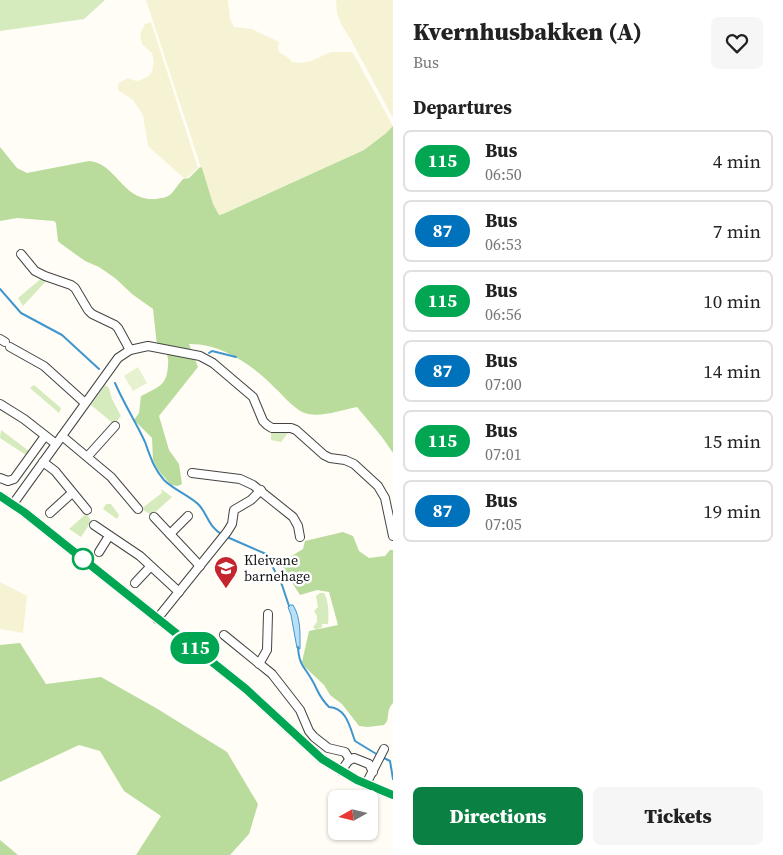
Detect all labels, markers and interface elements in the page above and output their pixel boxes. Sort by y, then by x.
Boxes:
text: Kvernhusbakken (A) [413,15,642,48]
button: heart [711,17,763,69]
text: Bus [413,51,439,73]
text: Departures [413,94,512,120]
text: Bus [485,137,517,163]
text: 115 [428,148,457,173]
text: 4 min [713,148,761,174]
text: 06:50 [485,163,522,185]
text: Bus [485,207,517,233]
text: 87 [433,218,452,243]
text: 7 min [713,218,761,244]
text: 06:53 [485,233,522,255]
text: Bus [485,277,517,303]
text: 115 [428,288,457,313]
text: 10 min [703,288,761,314]
text: 06:56 [485,303,522,325]
text: Bus [485,347,517,373]
text: 87 [433,358,452,383]
text: 14 min [703,358,761,384]
text: 07:00 [485,373,522,395]
text: Bus [485,417,517,443]
text: 115 [428,428,457,453]
text: 15 min [703,428,761,454]
text: 07:01 [485,443,522,465]
text: Bus [485,487,517,513]
text: 87 [433,498,452,523]
text: 19 min [703,498,761,524]
text: 07:05 [485,513,522,535]
unlabelled marker [72,548,94,570]
place label: Kleivane barnehage [244,550,310,586]
school or university icon: Kleivane barnehage [213,555,239,589]
line badge: 115 [166,632,224,664]
text: 115 [180,635,210,660]
button: Directions [413,787,583,845]
button: Tickets [593,787,763,845]
north arrow [328,790,378,840]
map controls [328,790,378,840]

